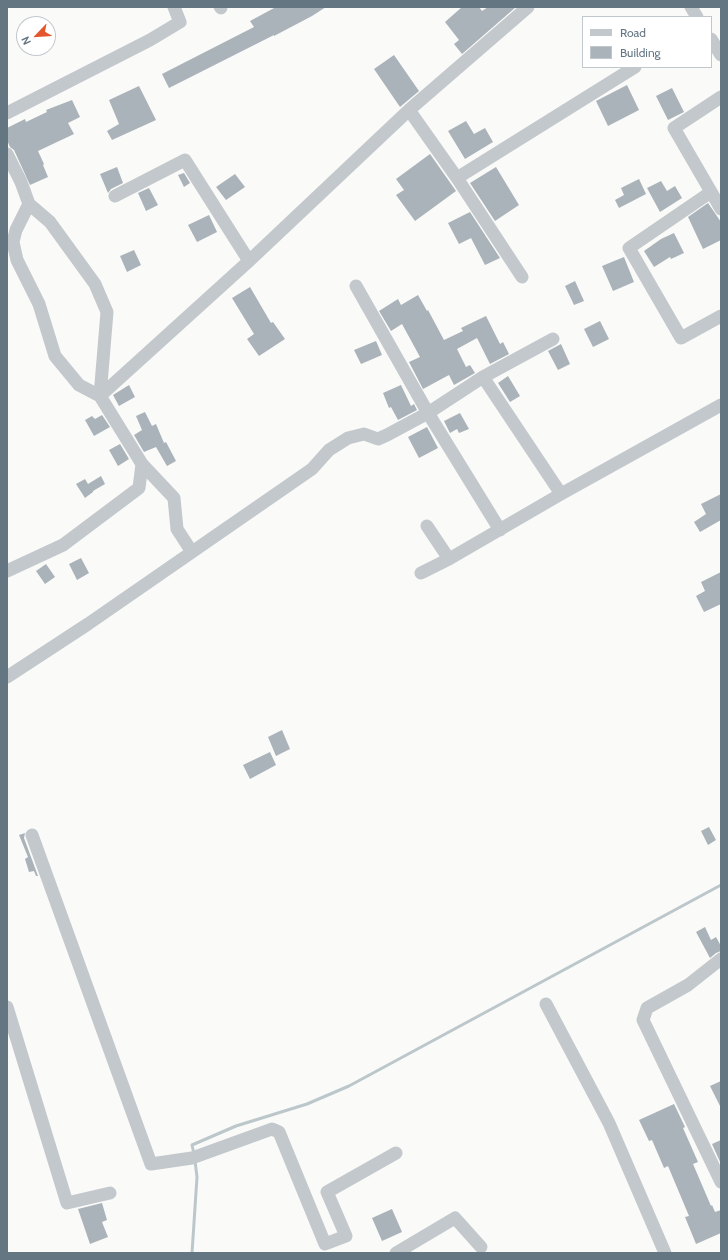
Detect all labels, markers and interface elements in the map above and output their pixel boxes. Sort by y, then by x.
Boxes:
north arrow [16,16,56,56]
legend [582,16,712,68]
text: Road [620,25,646,40]
text: N [18,34,34,47]
text: Building [620,45,661,60]

